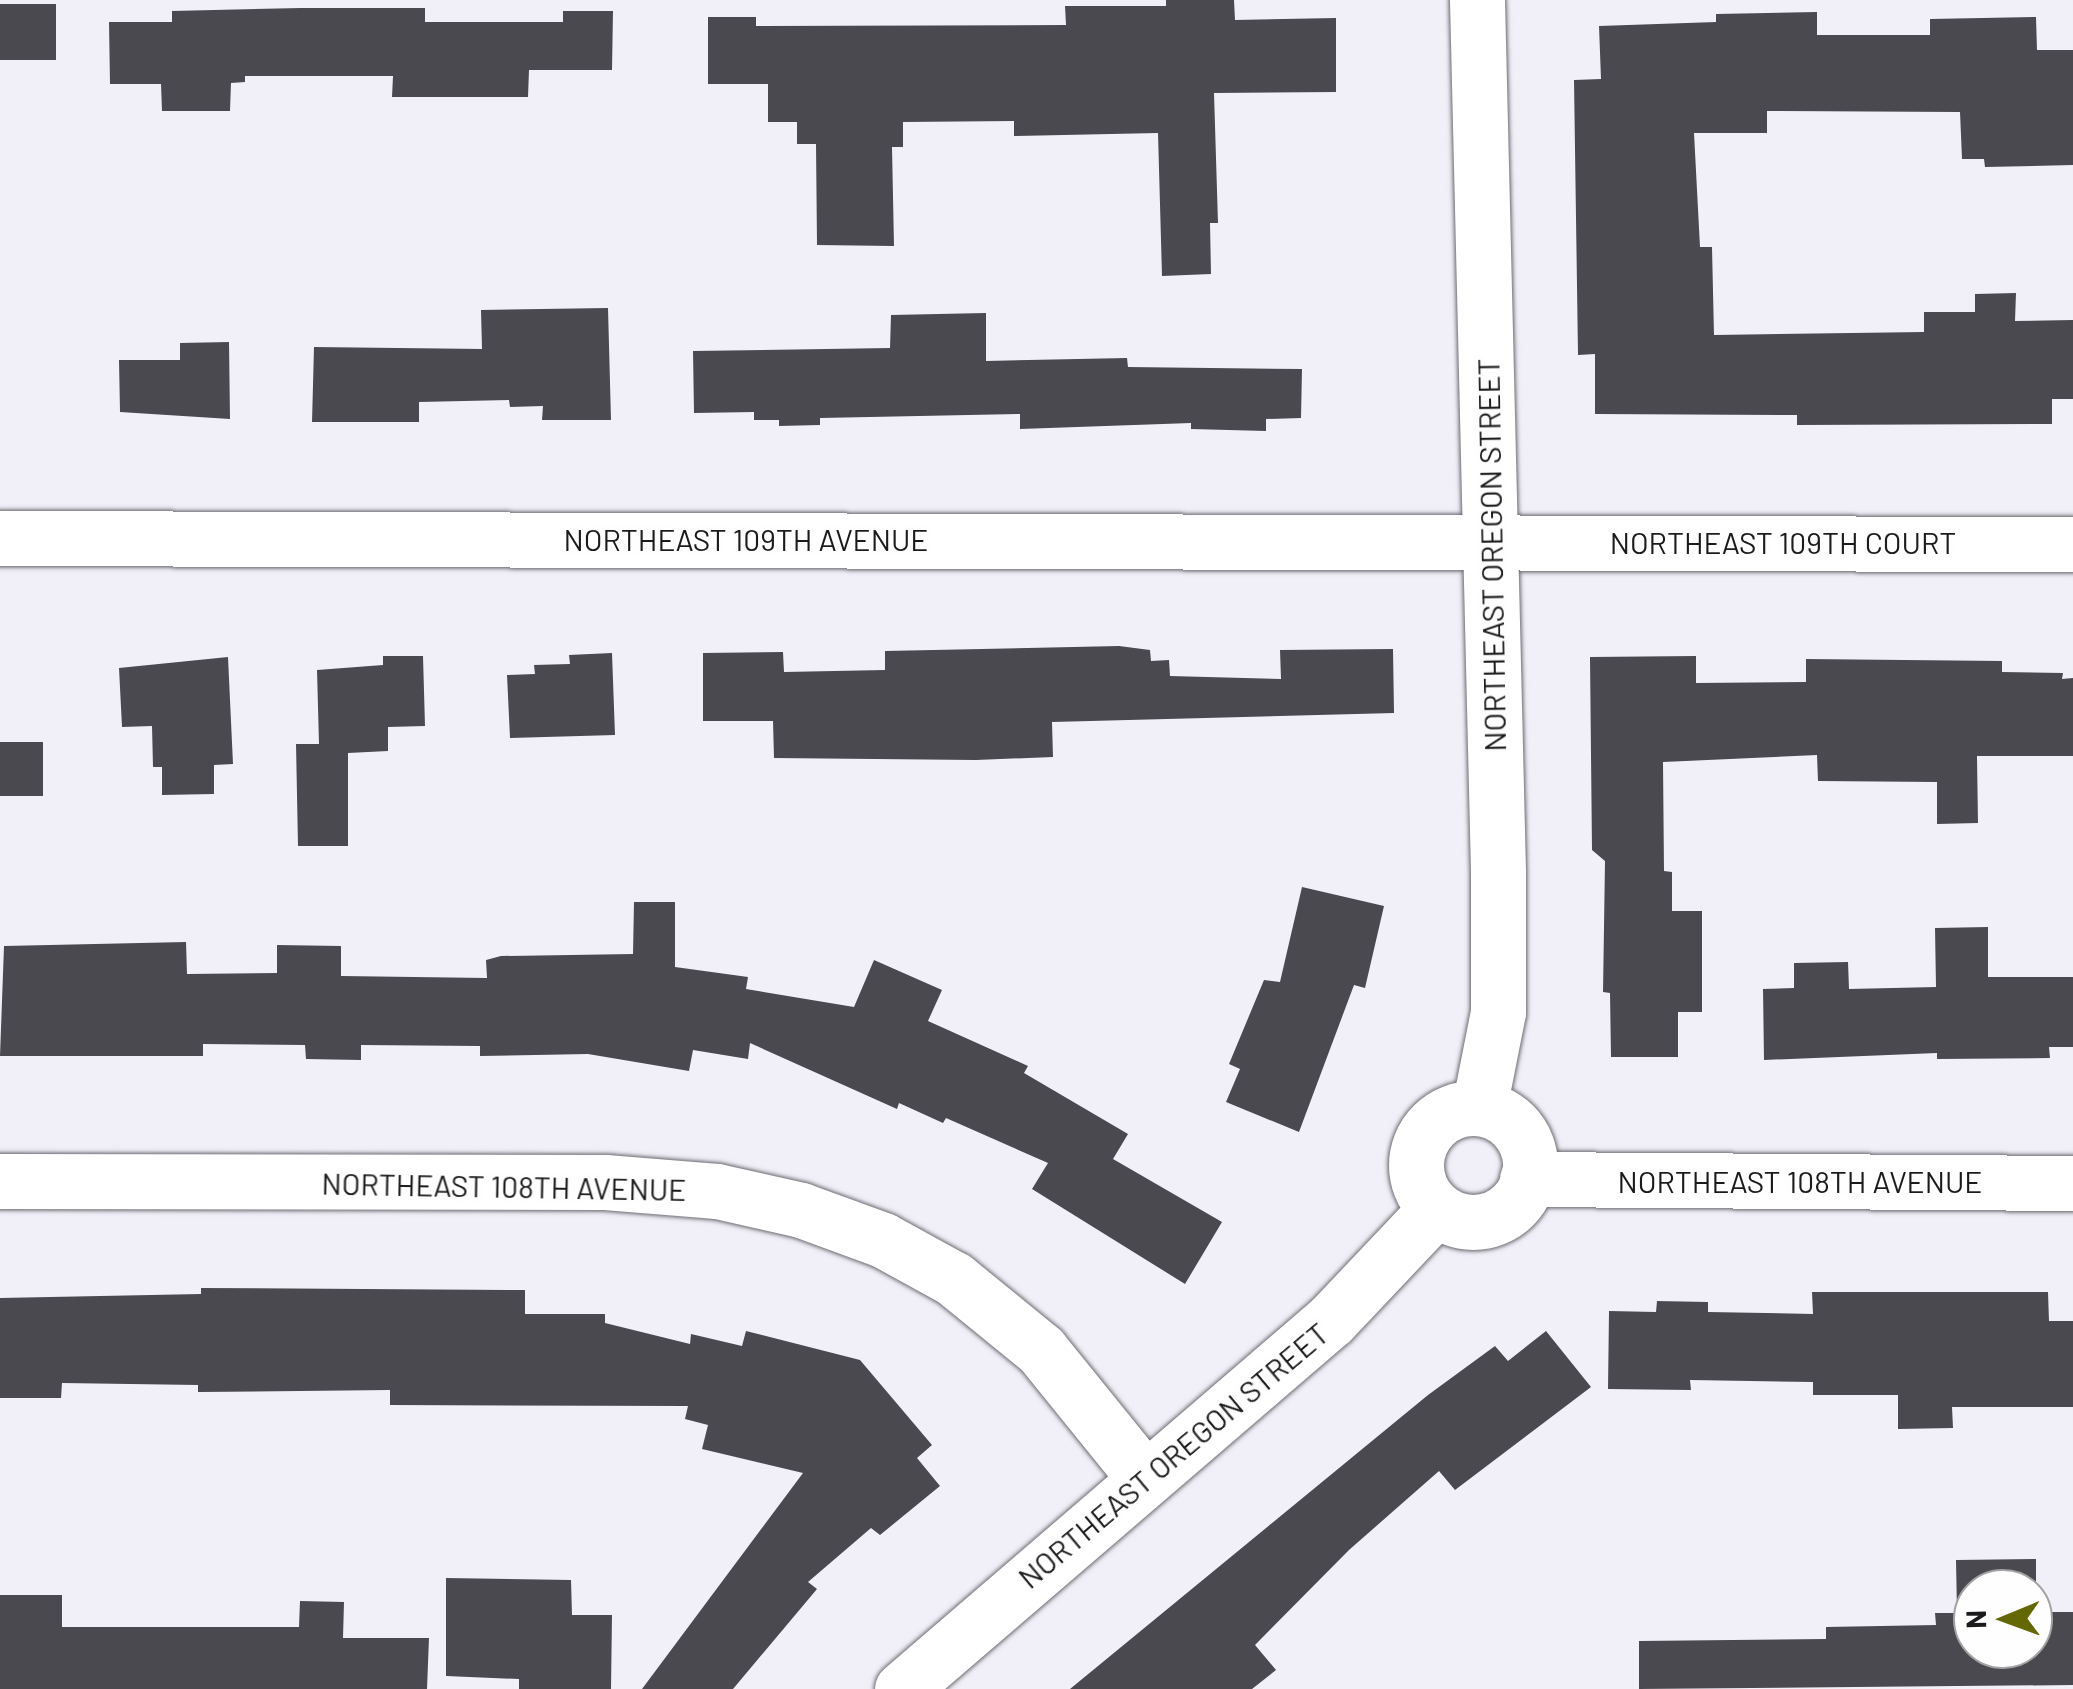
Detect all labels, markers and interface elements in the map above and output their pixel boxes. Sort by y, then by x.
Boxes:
street label: NORTHEAST OREGON STREET [1470,358,1512,752]
street label: NORTHEAST 109TH AVENUE [563,521,929,557]
street label: NORTHEAST 109TH COURT [1610,524,1956,560]
street label: NORTHEAST 108TH AVENUE [1617,1163,1983,1199]
street label: NORTHEAST 108TH AVENUE [321,1165,687,1207]
street label: NORTHEAST OREGON STREET [1011,1315,1335,1595]
north arrow [1953,1569,2053,1669]
text: N [1958,1610,1992,1629]

